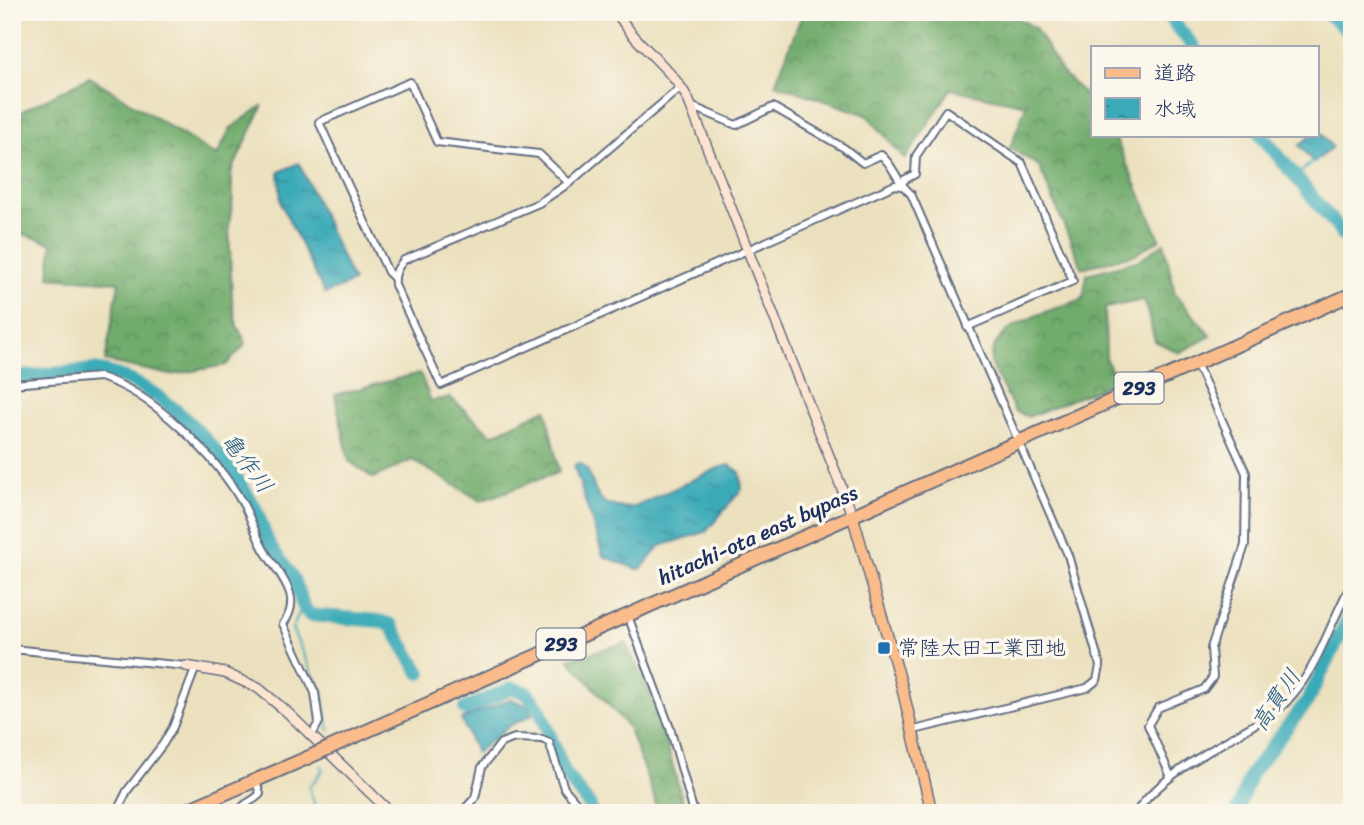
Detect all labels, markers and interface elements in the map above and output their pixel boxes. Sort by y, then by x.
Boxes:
legend [1091,46,1318,136]
text: 道路 [1154,54,1196,92]
text: 水域 [1154,90,1196,128]
road number: 293 [1114,372,1164,404]
water label: 亀作川 [210,423,284,503]
street label: hitachi-ota east bypass [651,474,864,597]
road number: 293 [536,628,586,660]
place label: 常陸太田工業団地 [898,629,1066,667]
marker: 常陸太田工業団地 [876,640,892,656]
water label: 高貫川 [1240,660,1312,740]

